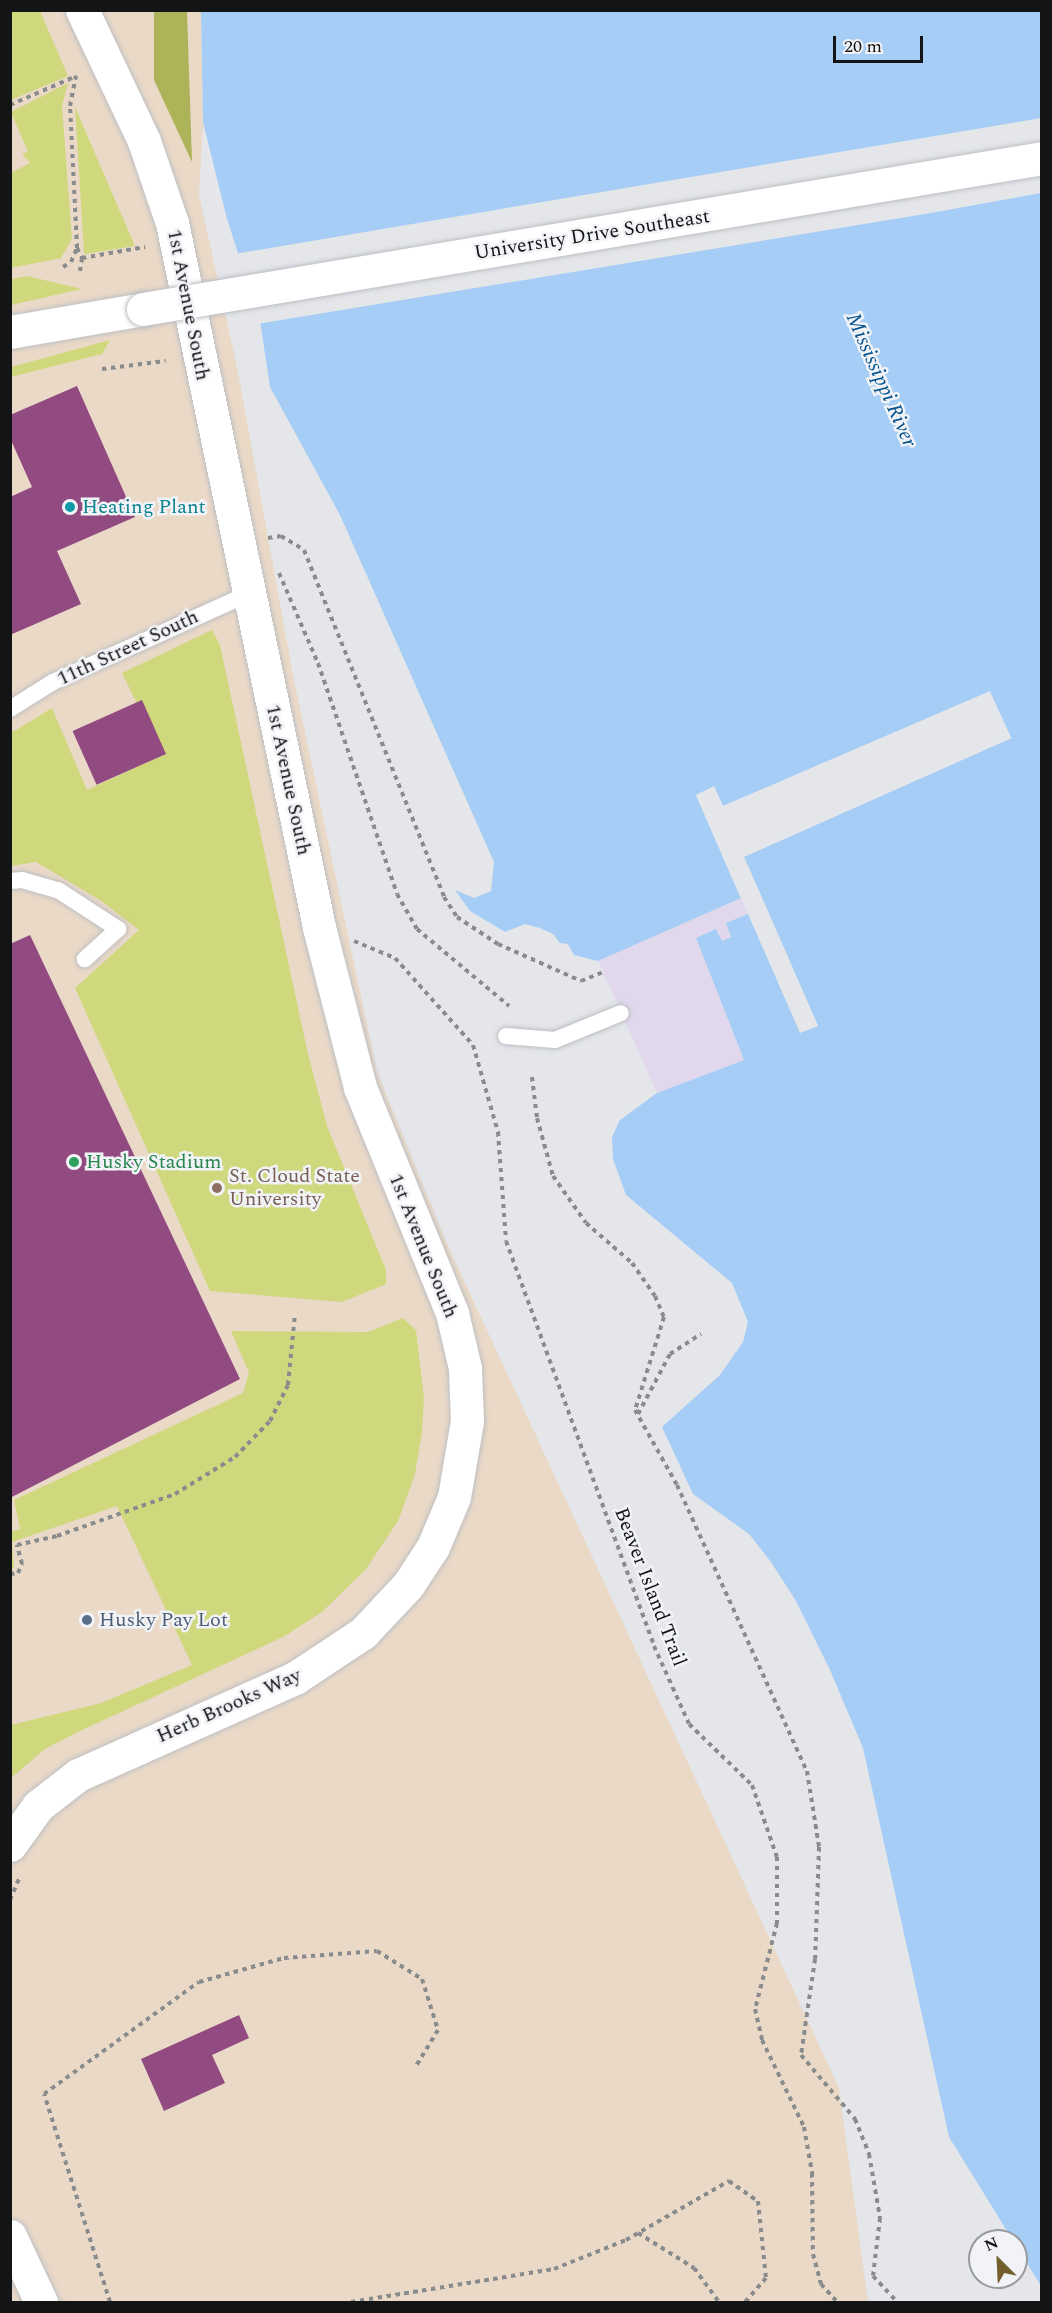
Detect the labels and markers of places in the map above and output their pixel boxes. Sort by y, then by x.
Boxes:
place label: Heating Plant [82,495,206,519]
marker: Heating Plant [63,500,77,514]
place label: Husky Stadium [86,1150,221,1174]
marker: Husky Stadium [67,1155,81,1169]
place label: St. Cloud State University [229,1164,360,1211]
marker: St. Cloud State University [210,1181,224,1195]
place label: Husky Pay Lot [99,1608,228,1632]
marker: Husky Pay Lot [80,1613,94,1627]

